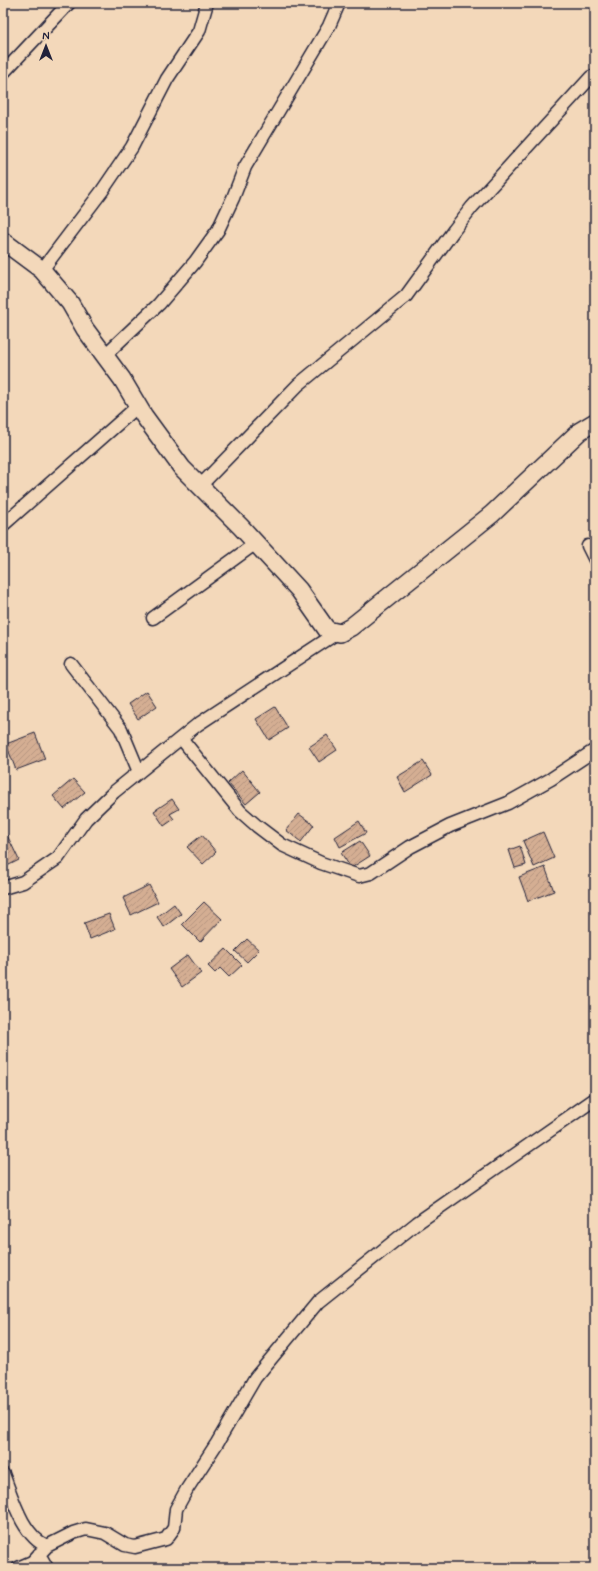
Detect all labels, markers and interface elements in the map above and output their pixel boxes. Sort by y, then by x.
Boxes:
north arrow [26,26,66,66]
text: N [42,30,50,44]

